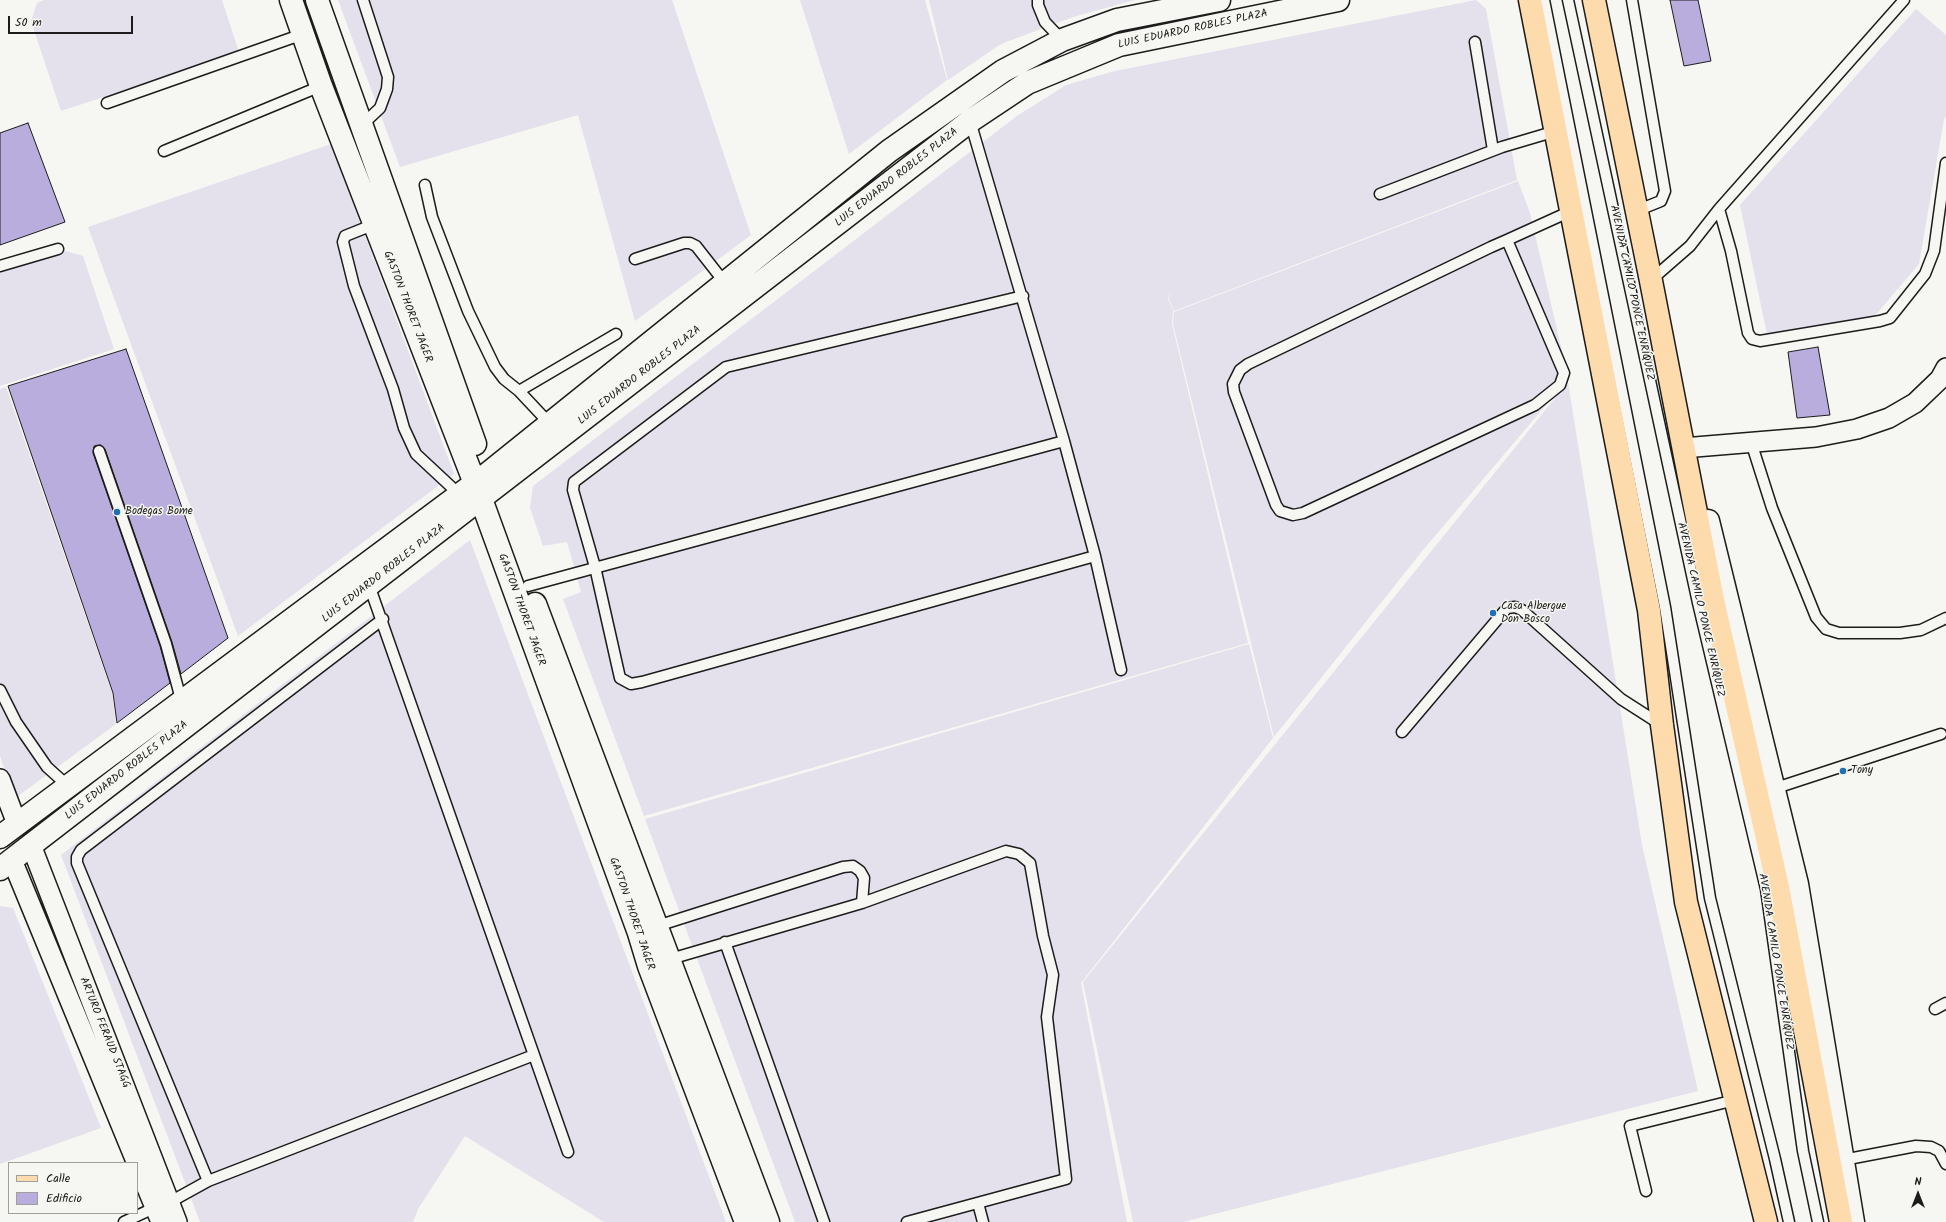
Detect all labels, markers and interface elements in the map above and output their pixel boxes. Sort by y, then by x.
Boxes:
scale bar [10,8,135,34]
street label: LUIS EDUARDO ROBLES PLAZA [1117,8,1269,52]
text: 50 m [15,13,42,32]
street label: LUIS EDUARDO ROBLES PLAZA [833,126,961,230]
street label: AVENIDA CAMILO PONCE ENRÍQUEZ [1606,204,1656,382]
street label: GASTON THORET JAGER [380,249,434,365]
street label: LUIS EDUARDO ROBLES PLAZA [576,324,704,428]
place label: Bodegas Bome [125,505,193,519]
marker: Bodegas Bome [112,507,122,517]
street label: AVENIDA CAMILO PONCE ENRÍQUEZ [1673,521,1727,699]
street label: LUIS EDUARDO ROBLES PLAZA [320,522,448,626]
street label: GASTON THORET JAGER [495,552,547,668]
place label: Casa Albergue Don Bosco [1501,600,1566,626]
marker: Casa Albergue Don Bosco [1488,608,1498,618]
street label: LUIS EDUARDO ROBLES PLAZA [63,719,191,823]
place label: Tony [1851,764,1873,778]
marker: Tony [1838,766,1848,776]
street label: GASTON THORET JAGER [606,856,656,972]
street label: AVENIDA CAMILO PONCE ENRÍQUEZ [1754,873,1796,1051]
street label: ARTURO FERAUD STAGG [76,976,132,1090]
legend [8,1162,138,1214]
text: Calle [46,1169,70,1188]
text: N [1915,1173,1921,1191]
north arrow [1898,1174,1938,1214]
text: Edificio [46,1189,82,1208]

